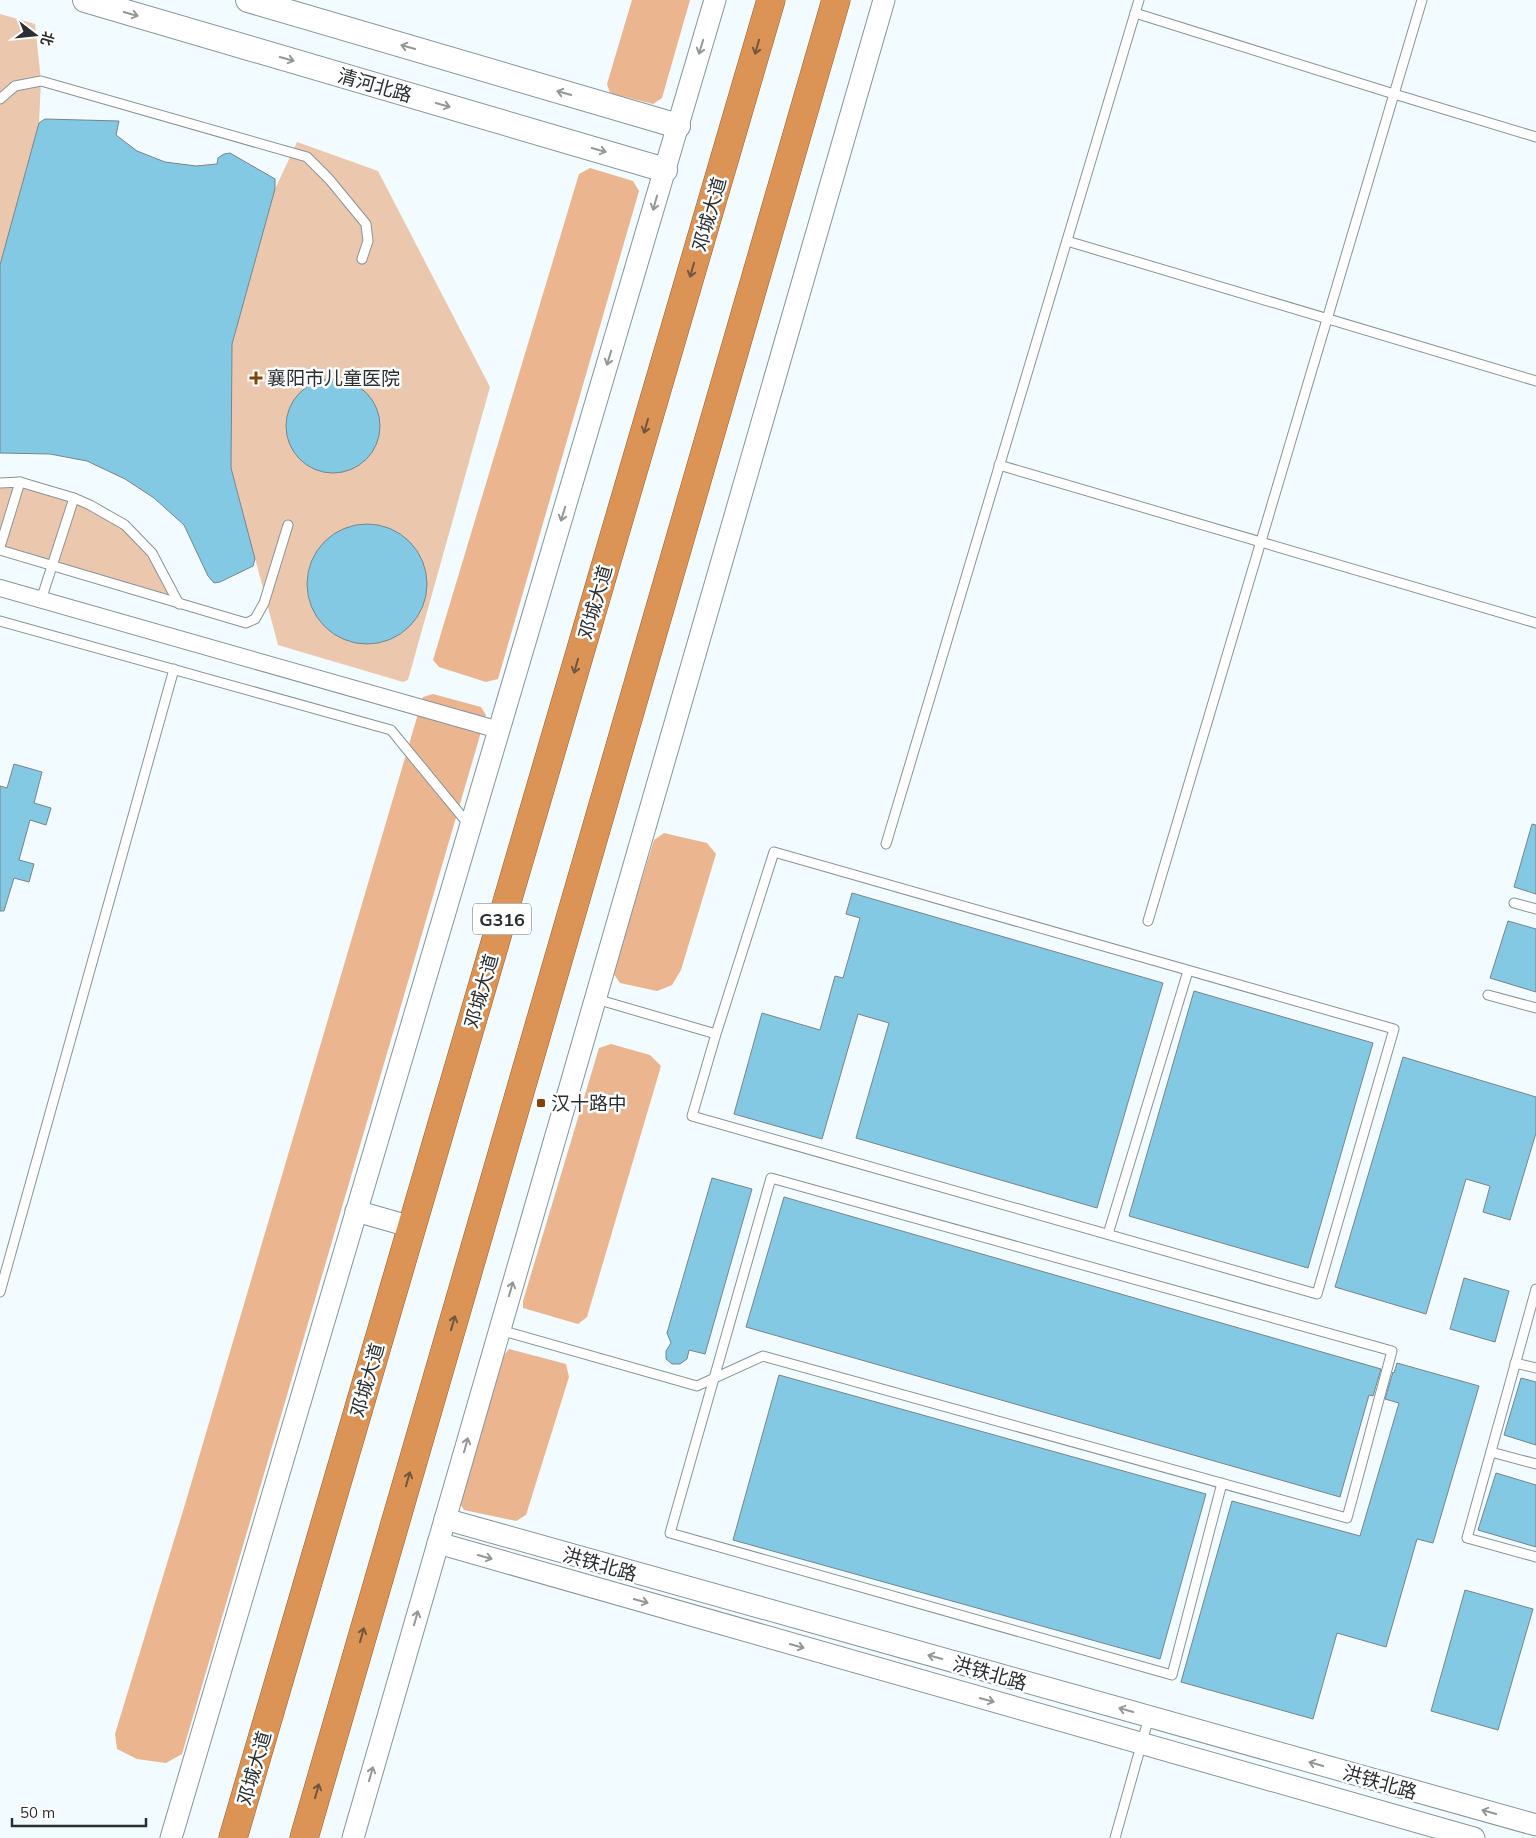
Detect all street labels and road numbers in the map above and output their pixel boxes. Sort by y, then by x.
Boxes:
street label: 清河北路 [335,63,415,107]
street label: 邓城大道 [687,174,731,254]
street label: 邓城大道 [573,562,617,642]
road number: G316 [473,904,531,934]
street label: 邓城大道 [459,951,503,1031]
street label: 邓城大道 [345,1340,389,1420]
street label: 洪铁北路 [560,1542,640,1586]
street label: 洪铁北路 [950,1651,1030,1695]
street label: 邓城大道 [232,1728,276,1808]
street label: 洪铁北路 [1340,1760,1420,1804]

